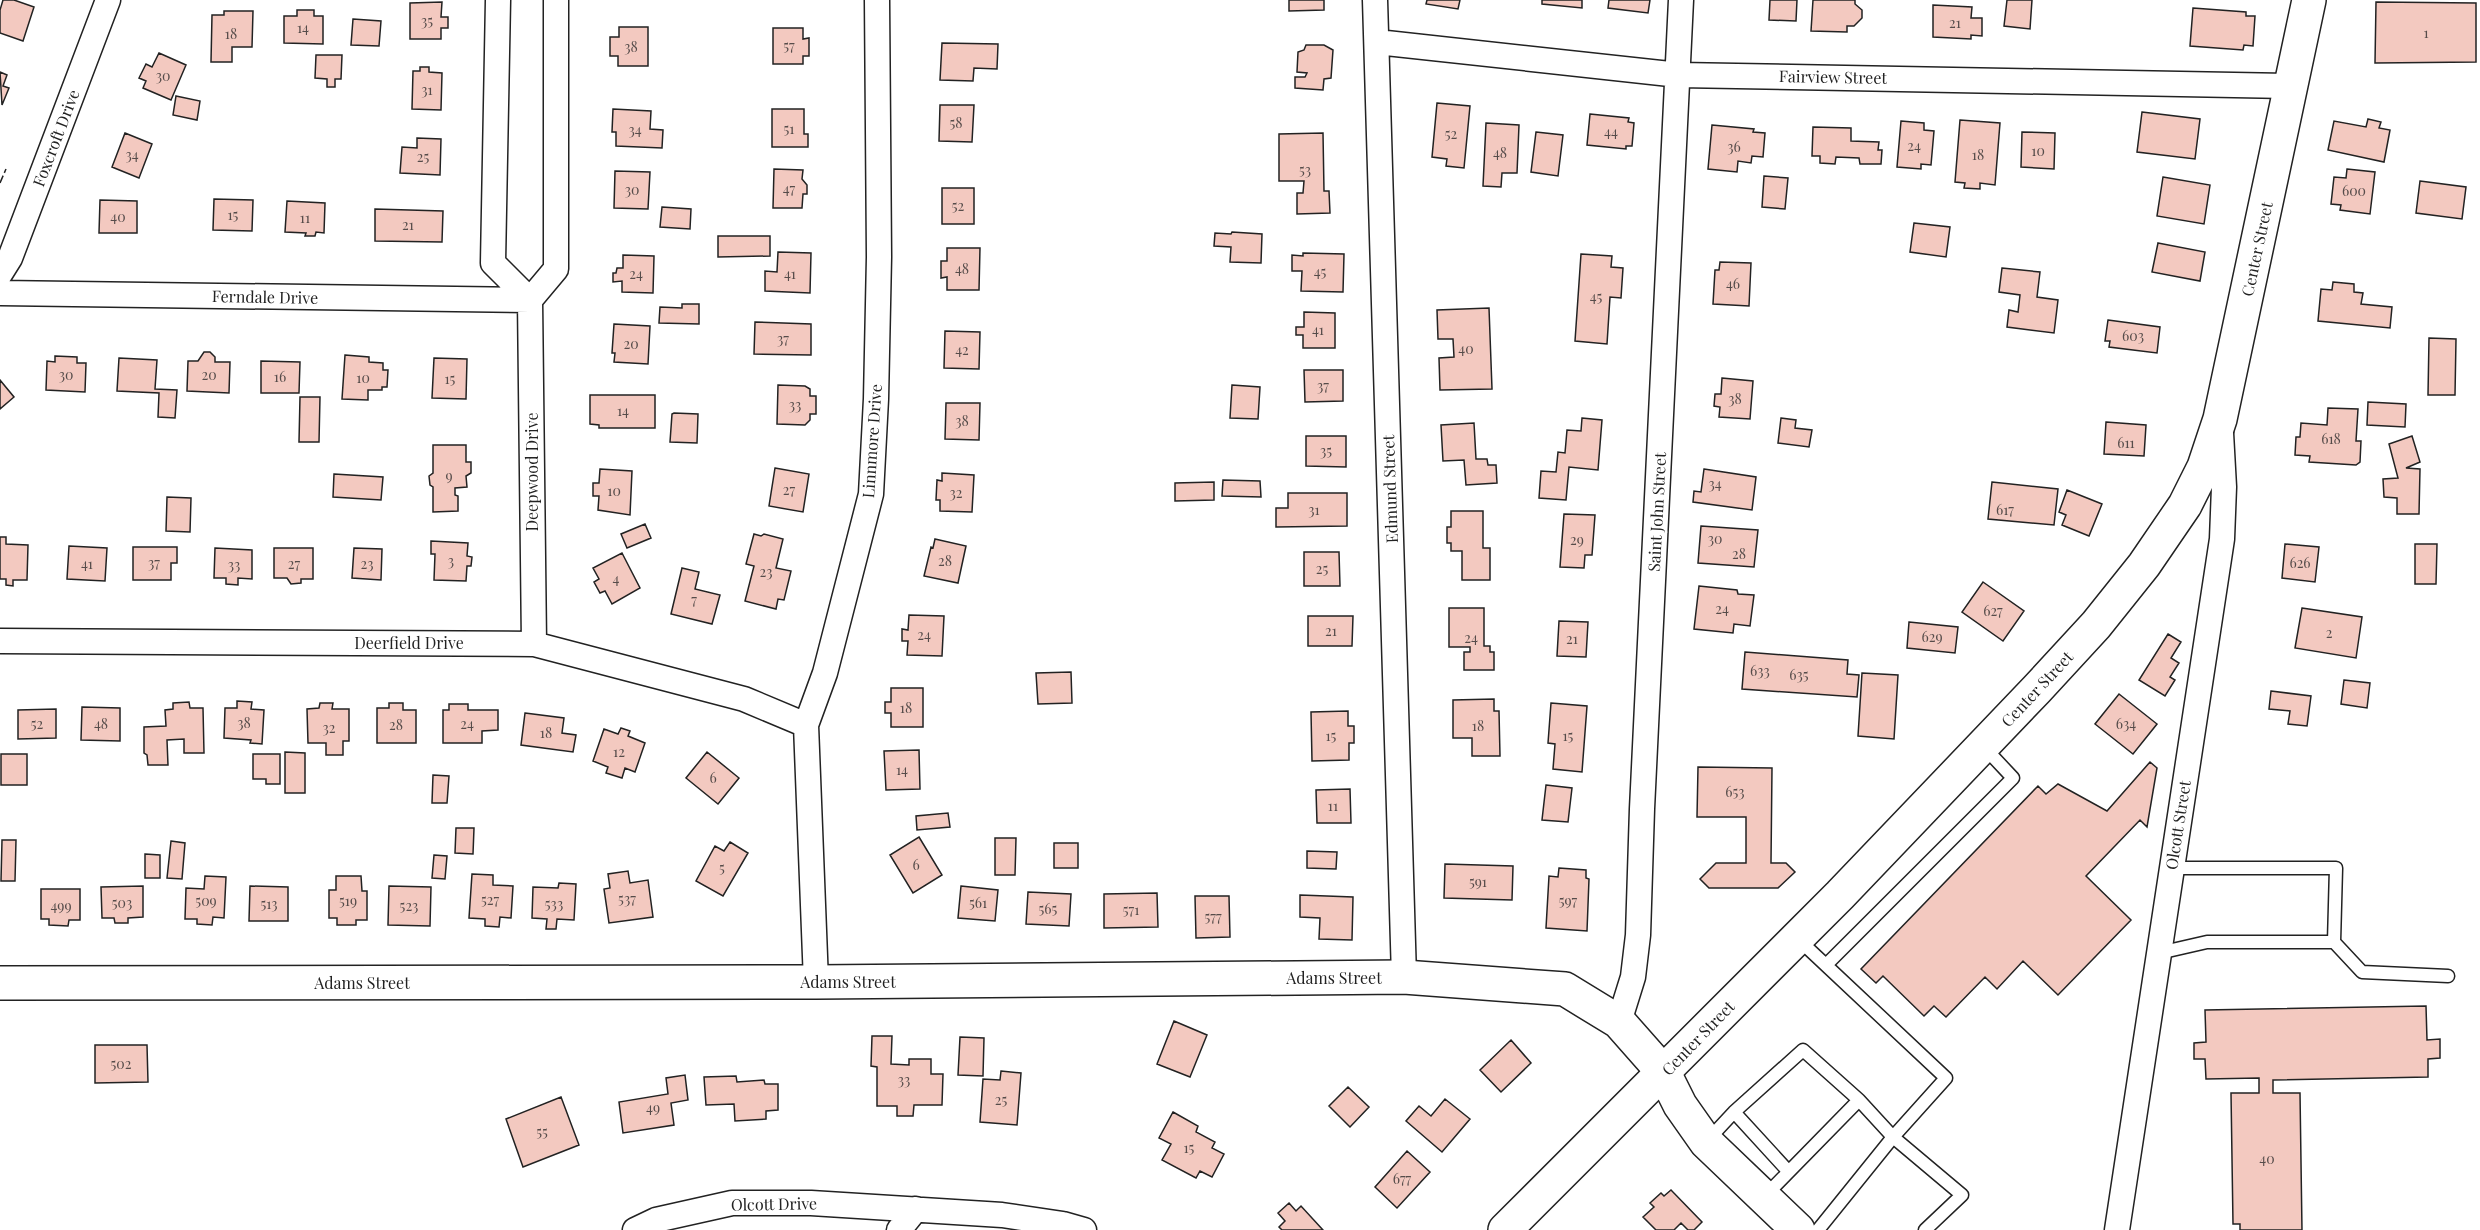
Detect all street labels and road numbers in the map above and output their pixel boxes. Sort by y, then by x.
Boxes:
street label: Fairview Street [1779,65,1888,88]
street label: Foxcroft Drive [27,86,84,189]
street label: Center Street [2236,199,2277,298]
street label: Ferndale Drive [212,285,318,308]
street label: Linnmore Drive [857,383,886,499]
street label: Deepwood Drive [521,412,542,532]
street label: Edmund Street [1377,434,1402,544]
street label: Saint John Street [1643,451,1670,572]
street label: Deerfield Drive [354,632,464,653]
street label: Center Street [1996,646,2077,731]
street label: Olcott Street [2160,779,2195,871]
street label: Adams Street [1285,967,1382,988]
street label: Adams Street [799,971,896,992]
street label: Adams Street [313,972,410,993]
street label: Center Street [1657,996,1739,1080]
street label: Olcott Drive [731,1192,817,1215]

